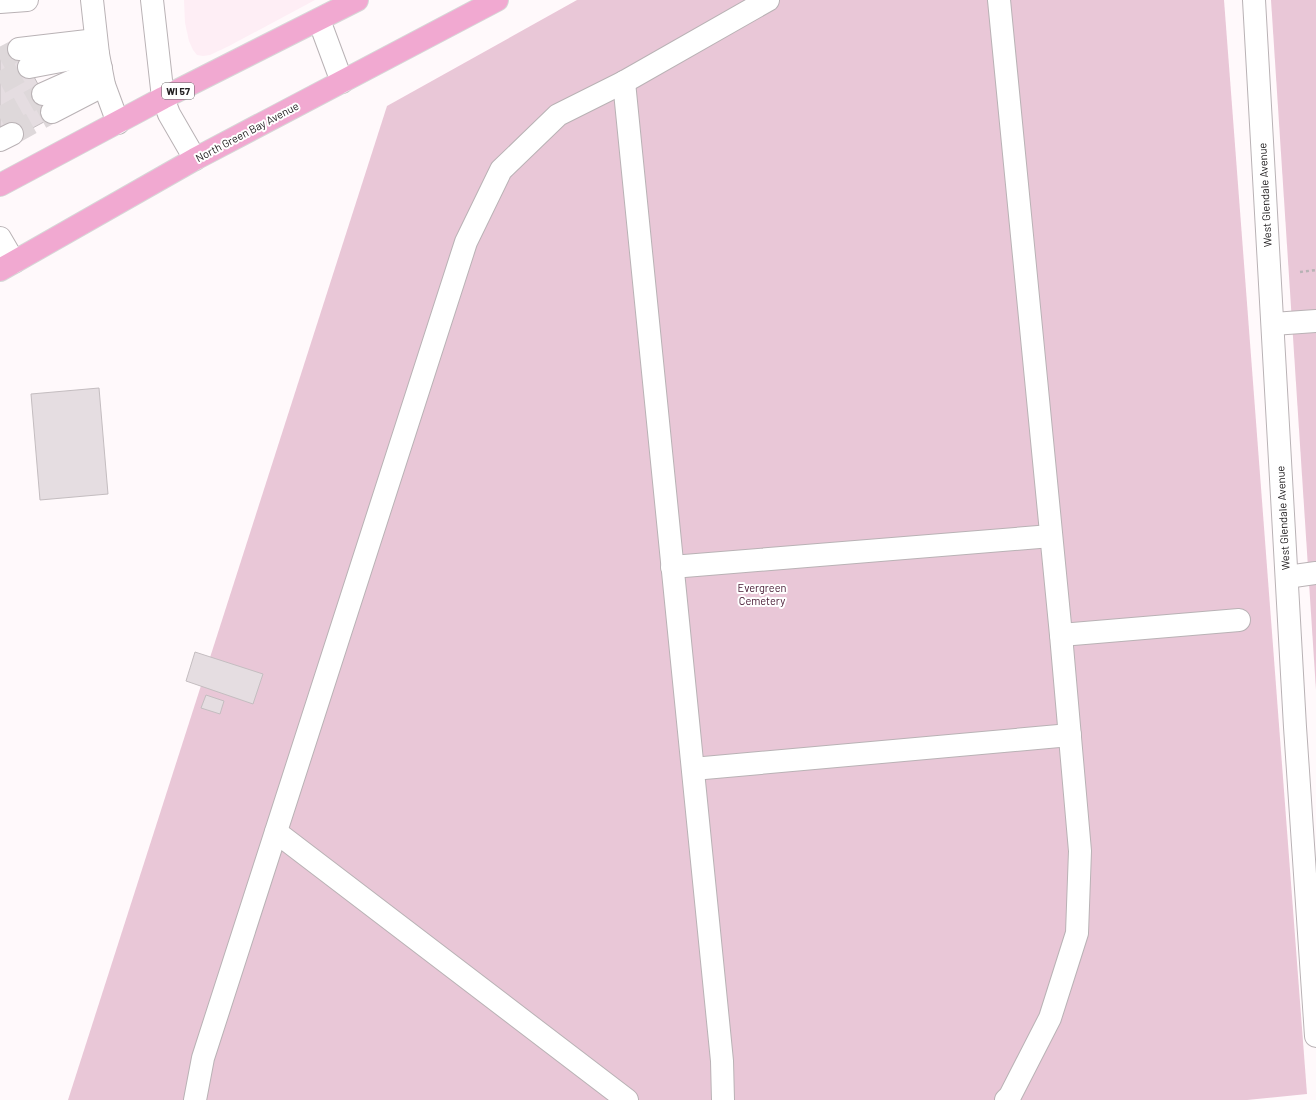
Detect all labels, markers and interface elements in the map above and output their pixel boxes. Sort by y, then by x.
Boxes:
road number: WI 57 [162,83,194,99]
street label: North Green Bay Avenue [193,99,301,164]
street label: West Glendale Avenue [1255,142,1274,248]
street label: West Glendale Avenue [1273,465,1292,571]
park label: Evergreen Cemetery [738,581,787,607]

